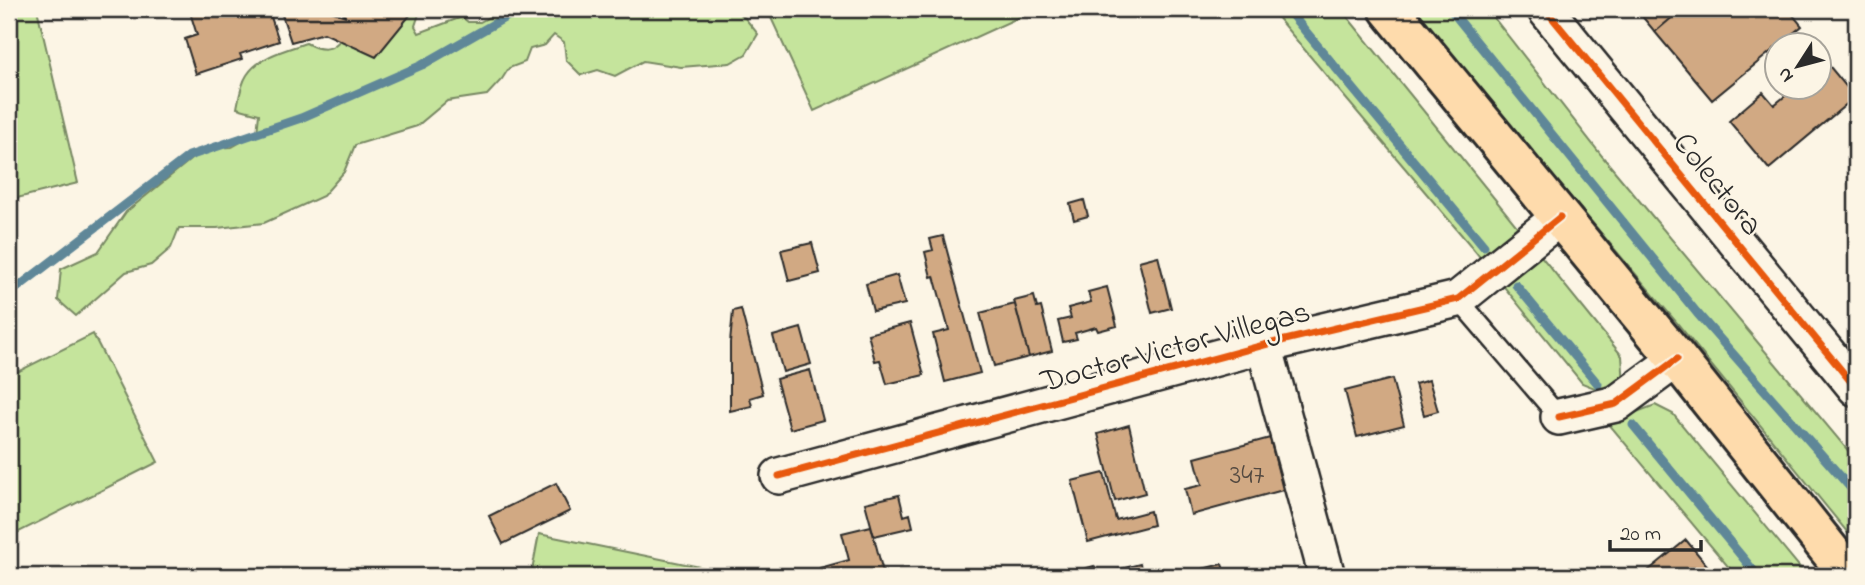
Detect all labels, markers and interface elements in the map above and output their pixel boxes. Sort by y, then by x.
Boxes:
north arrow [1764,32,1834,102]
text: N [1771,61,1801,88]
street label: Colectora [1660,123,1773,247]
street label: Doctor Victor Villegas [1035,290,1316,407]
house number: 347 [1230,456,1265,497]
scale bar [1610,508,1700,552]
text: 20 m [1620,520,1661,550]

